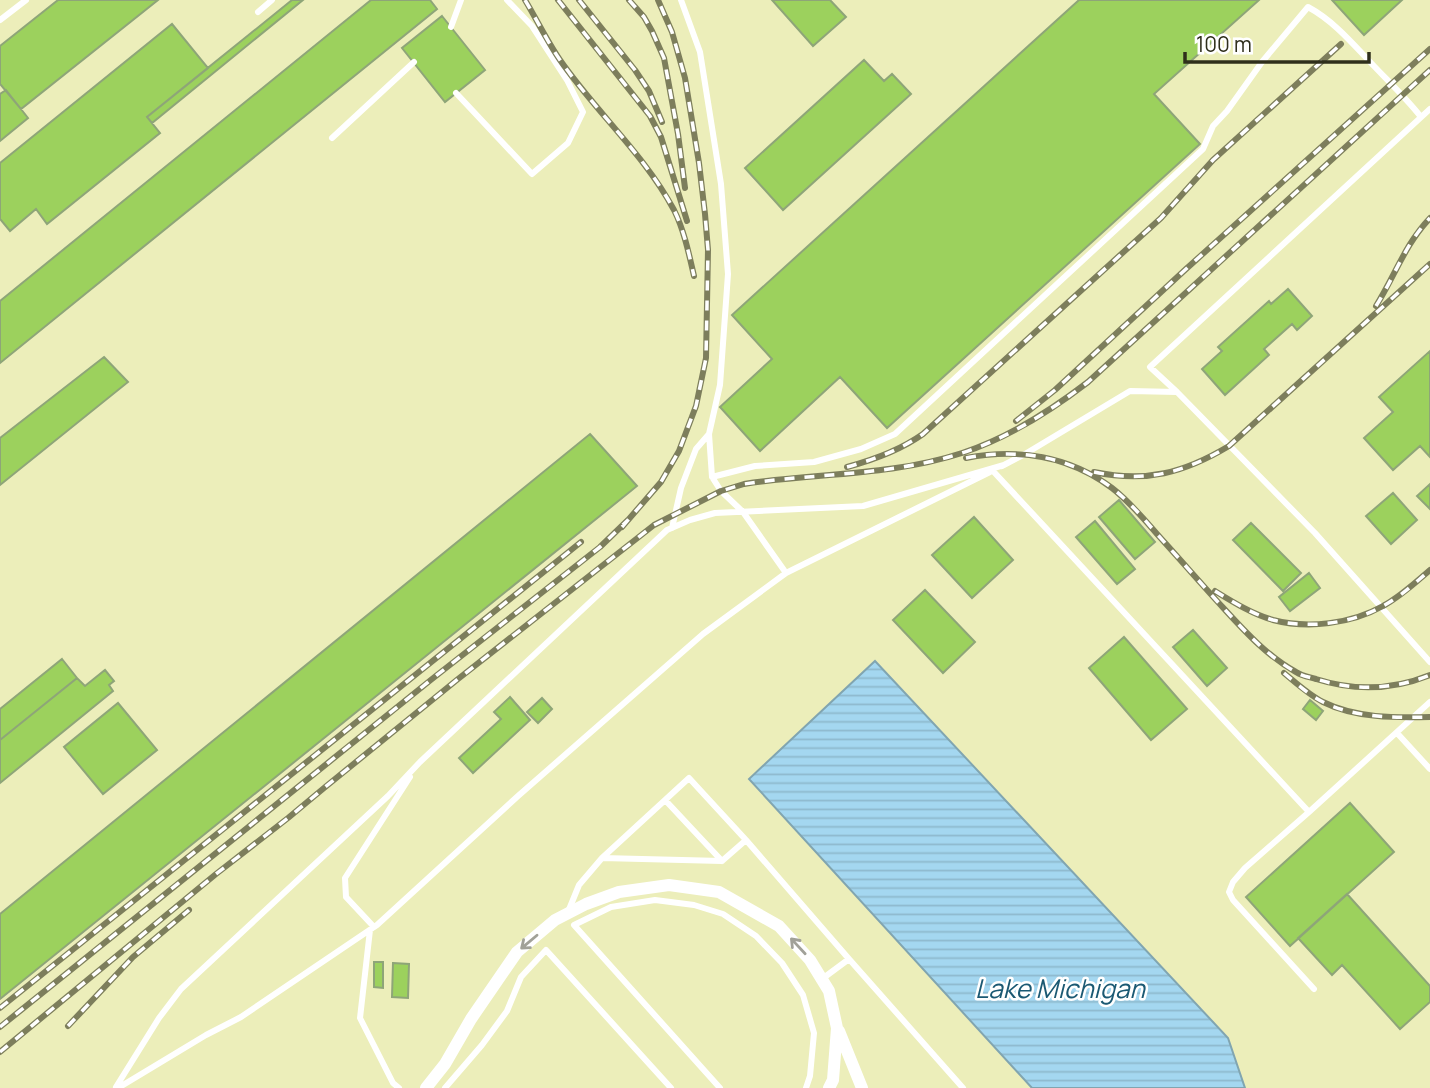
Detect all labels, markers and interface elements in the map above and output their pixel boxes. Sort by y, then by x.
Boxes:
scale bar [1185,21,1369,65]
text: 100 m [1196,30,1252,58]
one-way arrow [521,934,539,949]
one-way arrow [789,938,806,955]
water label: Lake Michigan [975,970,1146,1006]

